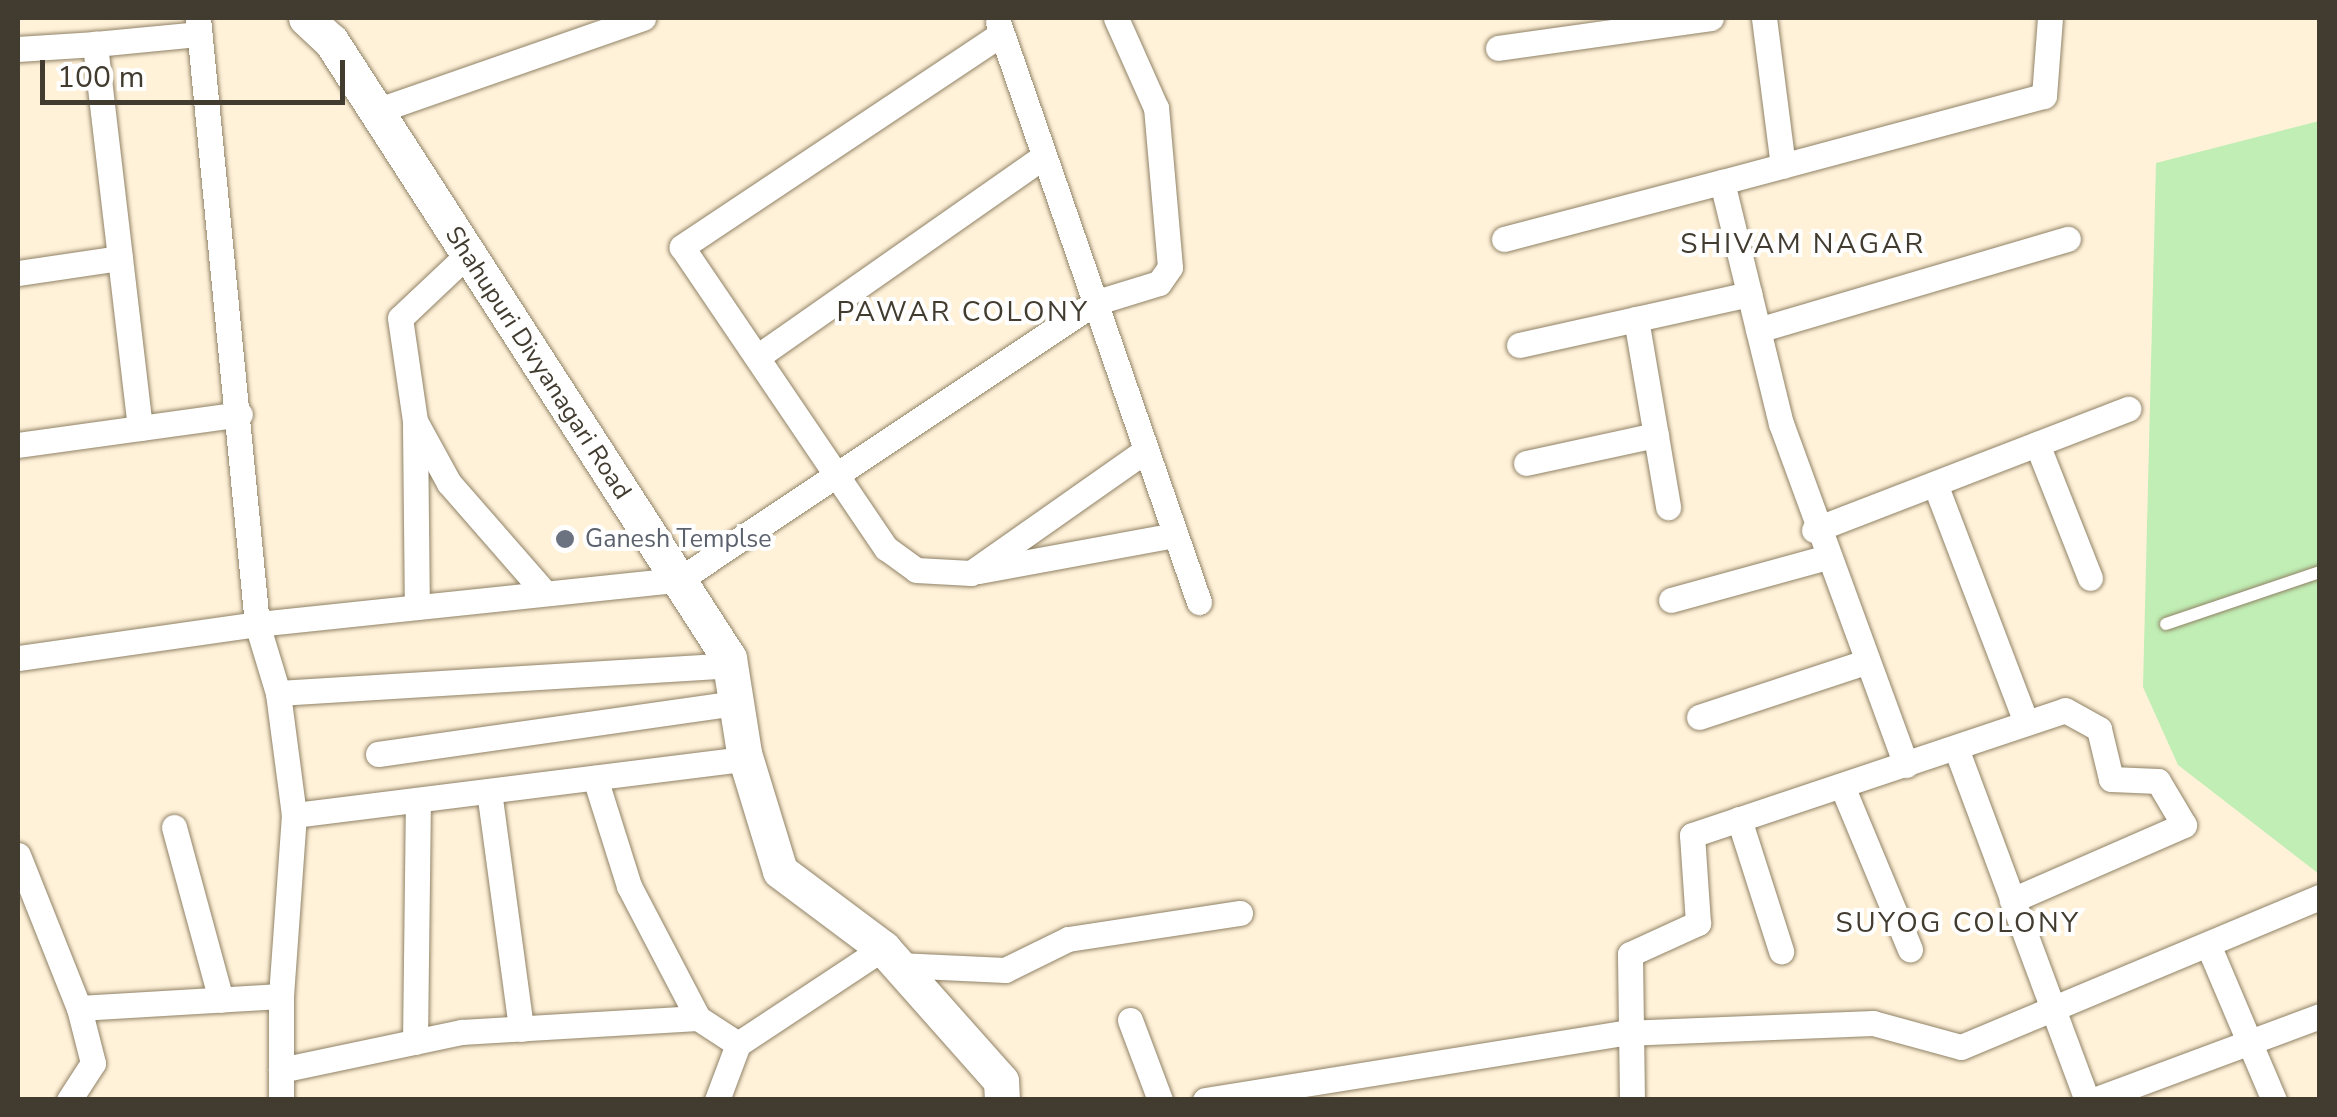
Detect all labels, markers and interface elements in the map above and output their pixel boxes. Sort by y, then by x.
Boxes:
scale bar [45,40,350,102]
text: 100 m [57,57,144,98]
street label: Shahupuri Divyanagari Road [439,221,637,505]
district label: SHIVAM NAGAR [1680,227,1926,261]
district label: PAWAR COLONY [836,295,1090,329]
place label: Ganesh Templse [585,524,772,554]
marker: Ganesh Templse [554,528,576,550]
district label: SUYOG COLONY [1836,906,2080,940]

